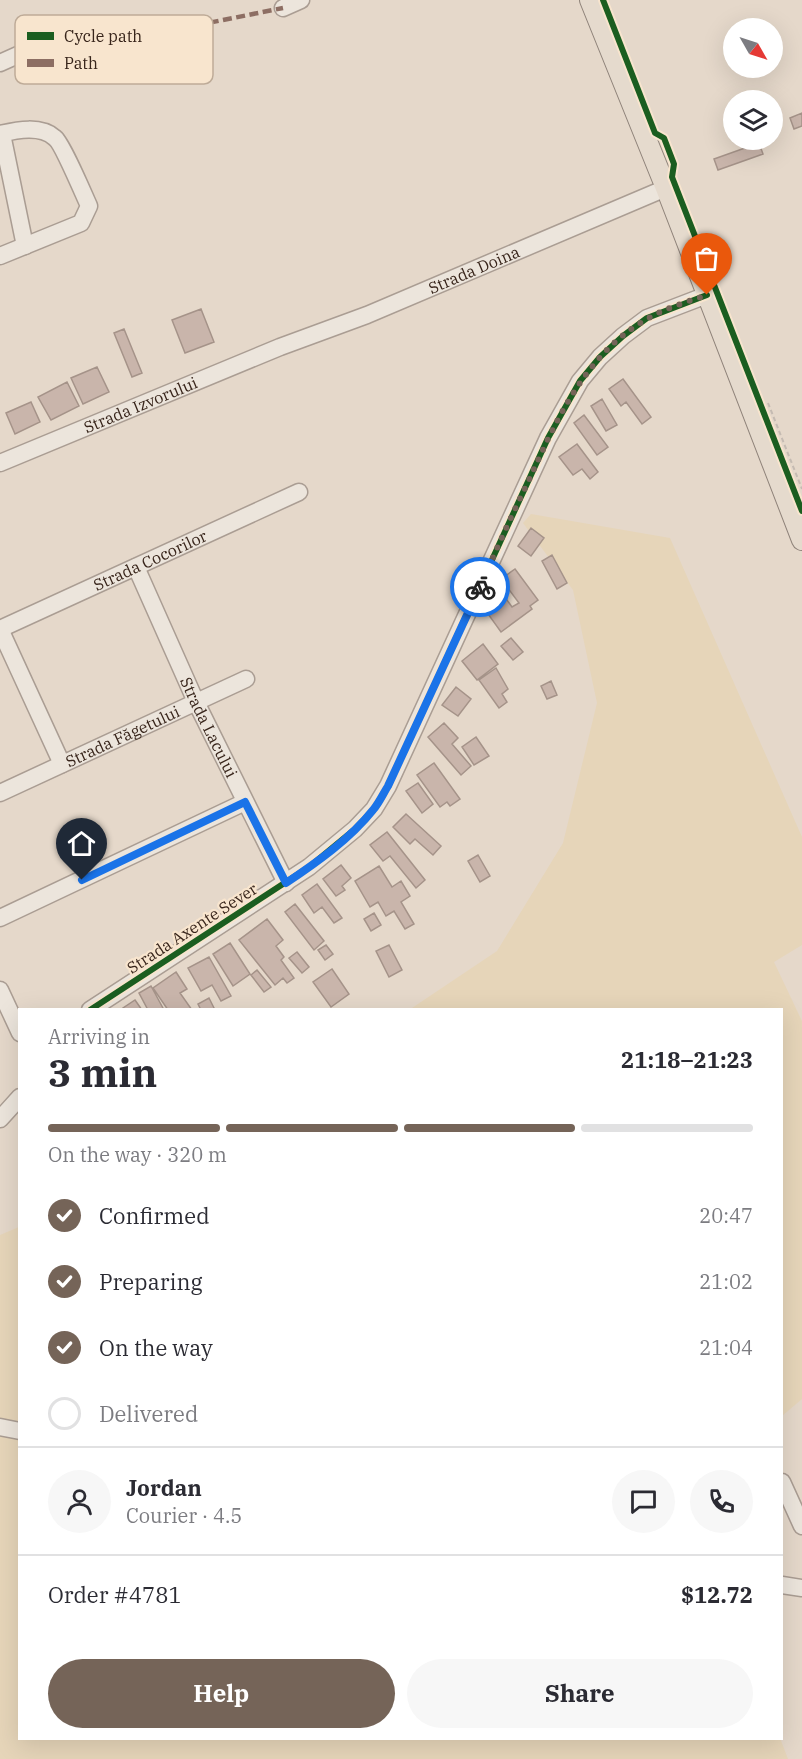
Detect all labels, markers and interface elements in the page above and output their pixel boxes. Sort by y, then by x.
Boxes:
legend [15,15,213,84]
north arrow [723,18,783,78]
map controls [723,18,783,150]
text: Cycle path [64,26,142,46]
text: Path [64,53,98,73]
button: layers [723,90,783,150]
pin [681,233,732,295]
street label: Strada Doina [425,241,523,298]
icon: bag [690,242,723,275]
street label: Strada Izvorului [81,372,200,437]
street label: Strada Cocorilor [90,526,210,595]
courier [450,557,510,617]
icon: bike [464,571,497,604]
street label: Strada Lacului [176,674,242,781]
street label: Strada Făgetului [62,701,183,771]
pin [56,818,107,880]
icon: home [65,827,98,860]
street label: Strada Axente Sever [123,878,261,978]
text: Arriving in [48,1023,150,1050]
text: 21:18–21:23 [621,1045,753,1074]
text: 3 min [48,1047,157,1098]
text: On the way · 320 m [48,1141,227,1168]
icon: check [48,1199,81,1232]
text: Confirmed [99,1201,210,1230]
text: 20:47 [699,1202,753,1229]
icon: check [48,1265,81,1298]
text: Preparing [99,1267,203,1296]
text: 21:02 [699,1268,753,1295]
icon: check [48,1331,81,1364]
text: On the way [99,1333,213,1362]
text: 21:04 [699,1334,753,1361]
text: Delivered [99,1399,198,1428]
button: person [48,1470,111,1533]
button: chat [612,1470,675,1533]
button: phone [690,1470,753,1533]
text: Jordan [126,1473,202,1502]
text: Courier · 4.5 [126,1502,242,1529]
text: Order #4781 [48,1580,182,1609]
text: $12.72 [681,1580,753,1609]
button: Help [48,1659,395,1728]
button: Share [407,1659,753,1728]

